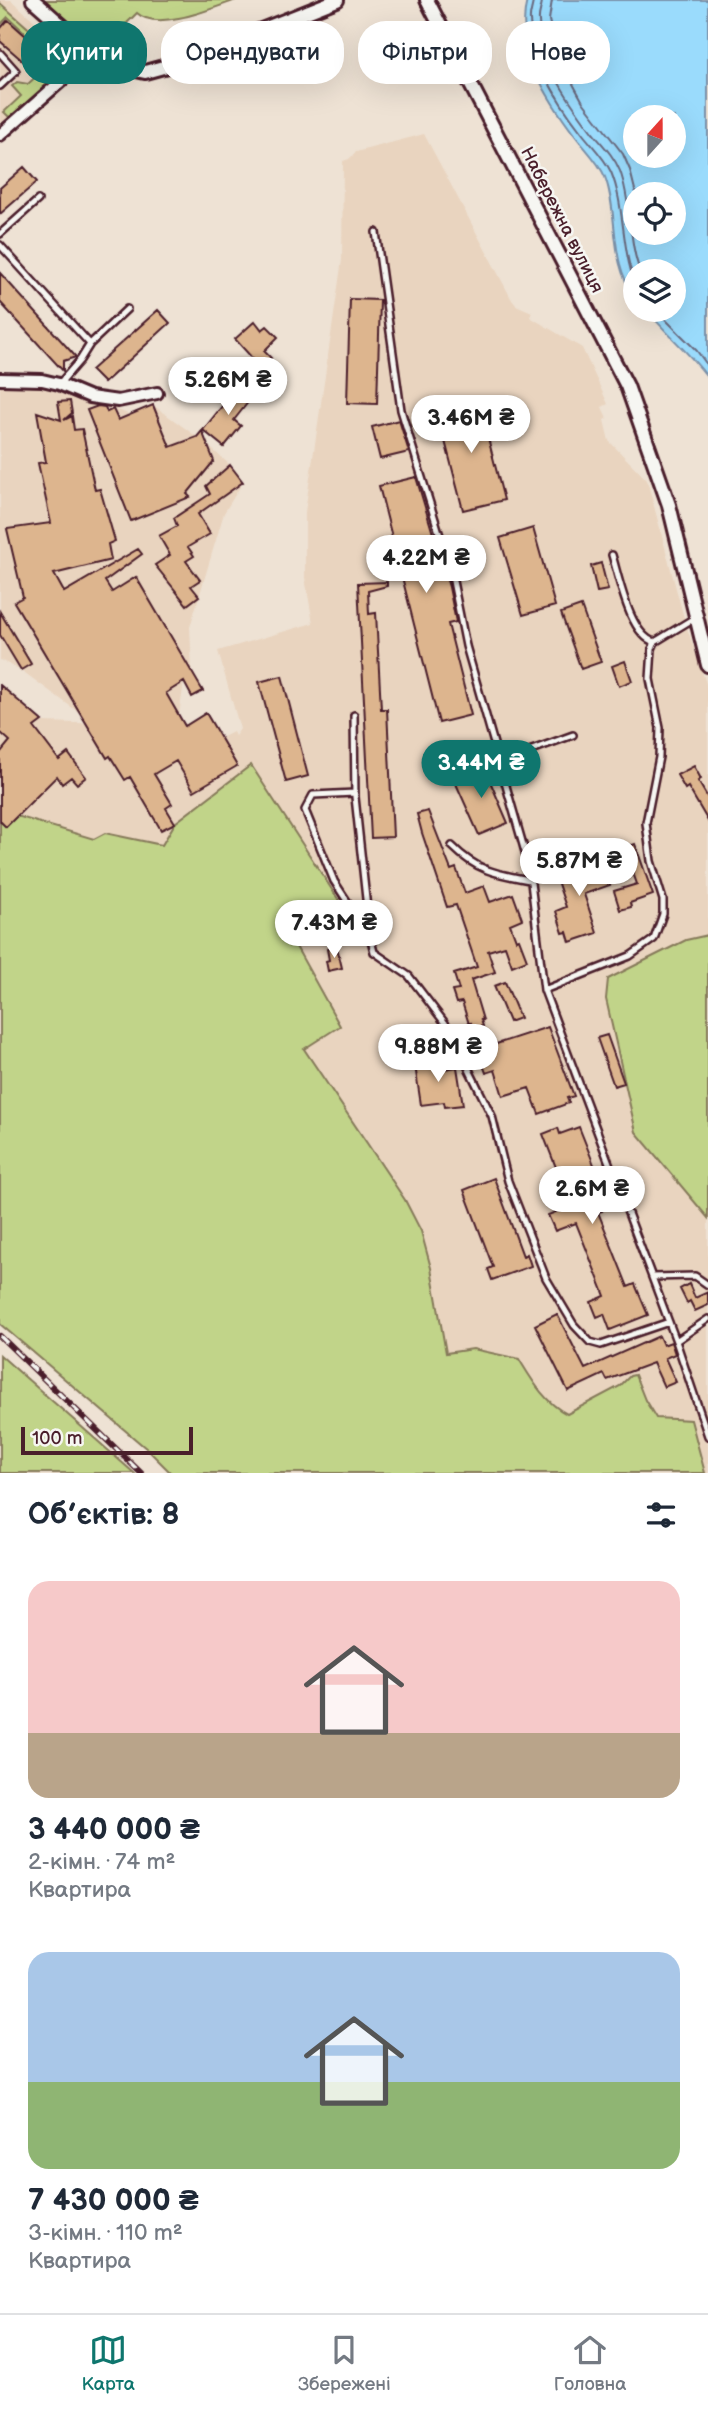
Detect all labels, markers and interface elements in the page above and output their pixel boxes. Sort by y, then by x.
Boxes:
chip: Купити [21,21,147,84]
chip: Орендувати [161,21,344,84]
chip: Фільтри [358,21,492,84]
chip: Нове [506,21,610,84]
north arrow [623,105,686,168]
map controls [623,105,686,322]
street label: Набережна вулиця [516,144,608,296]
button: locate [623,182,686,245]
button: layers [623,259,686,322]
pin: 5.26M ₴ [163,358,293,417]
text: 5.26M ₴ [184,366,272,394]
pin: 3.46M ₴ [406,396,536,455]
text: 3.46M ₴ [427,404,515,432]
pin: 4.22M ₴ [361,536,491,595]
text: 4.22M ₴ [382,544,470,572]
pin: 3.44M ₴ [416,740,546,800]
text: 3.44M ₴ [438,749,524,777]
pin: 5.87M ₴ [514,838,644,898]
text: 5.87M ₴ [536,847,622,875]
pin: 7.43M ₴ [269,900,399,960]
text: 7.43M ₴ [291,909,377,937]
pin: 9.88M ₴ [373,1024,503,1084]
text: 9.88M ₴ [394,1033,482,1061]
pin: 2.6M ₴ [535,1166,649,1226]
text: 2.6M ₴ [555,1175,629,1203]
scale bar [21,1424,192,1456]
text: 100 m [32,1427,83,1450]
icon: filters [642,1496,680,1534]
text: Об’єктів: 8 [28,1497,180,1533]
icon: home [291,1627,417,1753]
text: 3 440 000 ₴ [28,1812,200,1848]
text: 2-кімн. · 74 m² [28,1848,175,1876]
text: Квартира [28,1876,131,1904]
icon: home [291,1998,417,2124]
text: 7 430 000 ₴ [28,2183,199,2219]
text: 3-кімн. · 110 m² [28,2219,183,2247]
text: Квартира [28,2247,131,2275]
tab: Карта [81,2331,135,2396]
tab: Збережені [298,2331,391,2396]
tab: Головна [554,2331,627,2396]

